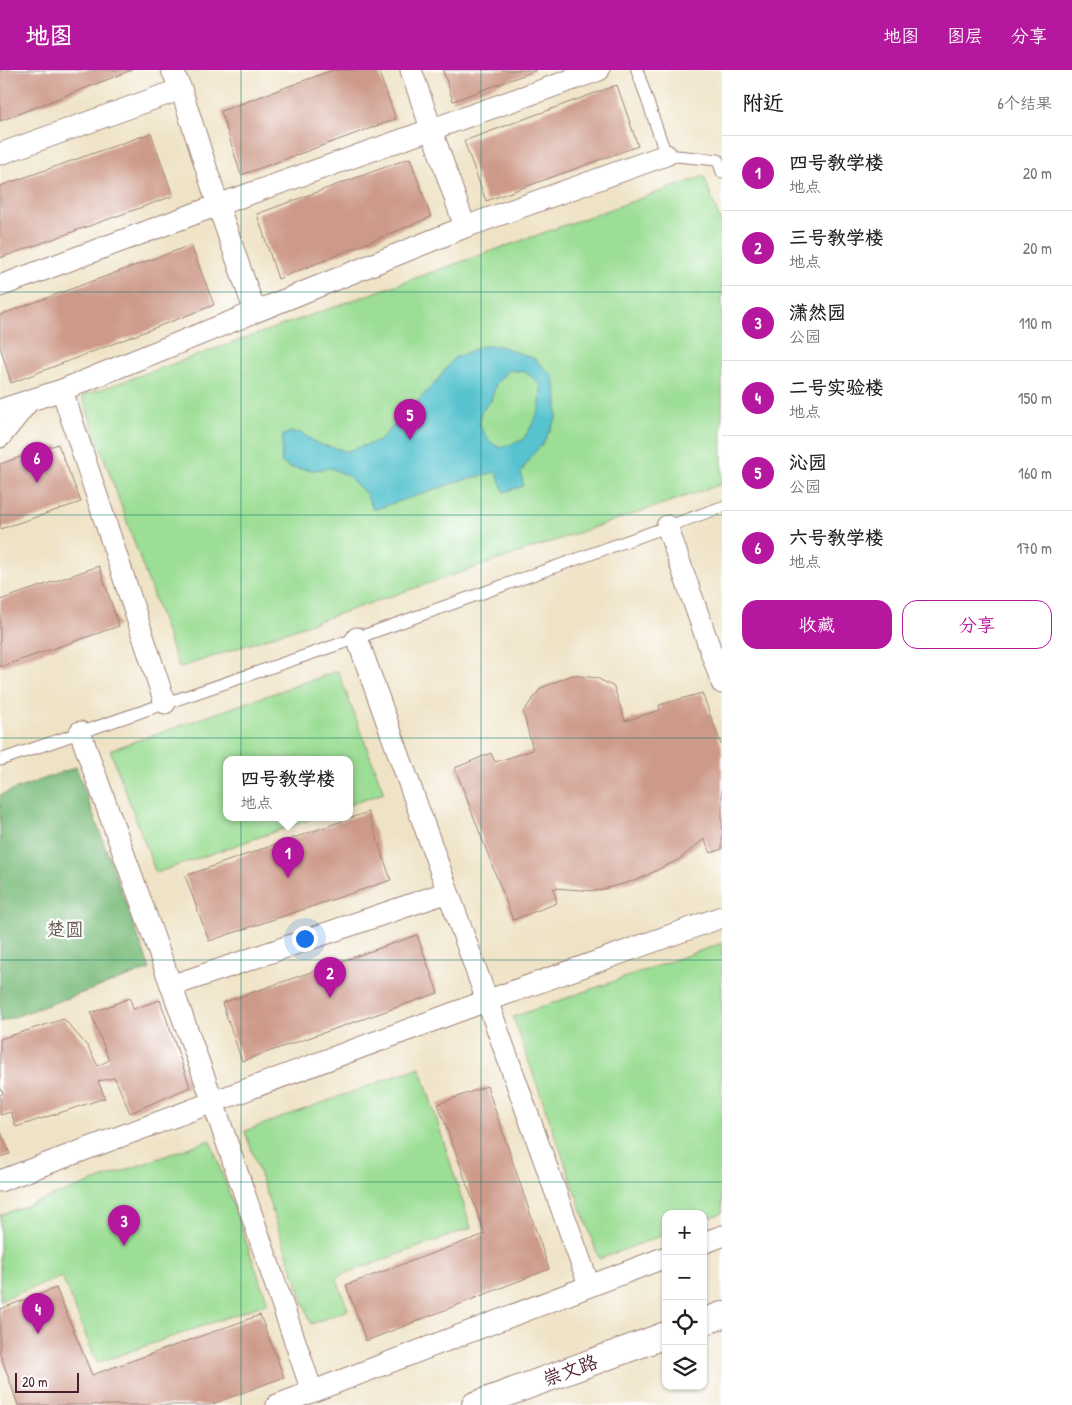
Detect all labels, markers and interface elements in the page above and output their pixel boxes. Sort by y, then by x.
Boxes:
text: 地图 [25,19,73,51]
text: 地图 [883,23,919,48]
text: 图层 [947,23,983,48]
text: 分享 [1011,23,1047,48]
text: 附近 [742,88,784,117]
text: 6个结果 [998,92,1052,114]
text: 四号教学楼 [789,149,884,175]
text: 1 [755,162,761,184]
text: 20 m [1023,162,1052,184]
text: 地点 [789,175,821,197]
text: 三号教学楼 [789,224,884,250]
text: 2 [754,237,762,259]
text: 20 m [1023,237,1052,259]
text: 地点 [789,250,821,272]
text: 潇然园 [789,299,846,325]
text: 3 [754,312,762,334]
text: 110 m [1019,312,1052,334]
text: 公园 [789,325,821,347]
text: 二号实验楼 [789,374,884,400]
text: 4 [755,387,761,409]
text: 150 m [1018,387,1052,409]
pin: 5 [394,399,426,440]
text: 地点 [789,400,821,422]
pin: 6 [21,442,53,483]
text: 沁园 [789,449,827,475]
text: 5 [755,462,761,484]
text: 160 m [1018,462,1052,484]
text: 公园 [789,475,821,497]
text: 六号教学楼 [789,524,884,550]
text: 6 [755,537,761,559]
text: 170 m [1017,537,1052,559]
text: 地点 [789,550,821,572]
button: 收藏 [742,600,892,649]
button: 分享 [902,600,1052,649]
popup [223,756,353,821]
text: 四号教学楼 [240,765,336,791]
text: 地点 [240,791,273,813]
pin: 1 [272,837,304,878]
park label: 楚圆 [46,916,84,942]
your location [292,926,318,952]
pin: 2 [314,957,346,998]
pin: 3 [108,1205,140,1246]
map controls [662,1210,707,1390]
button: + [662,1210,707,1255]
button: − [662,1255,707,1300]
pin: 4 [22,1293,54,1334]
button: locate [662,1300,707,1345]
button: layers [662,1345,707,1390]
street label: 崇文路 [539,1348,601,1392]
scale bar [15,1370,79,1393]
text: 20 m [22,1372,48,1391]

